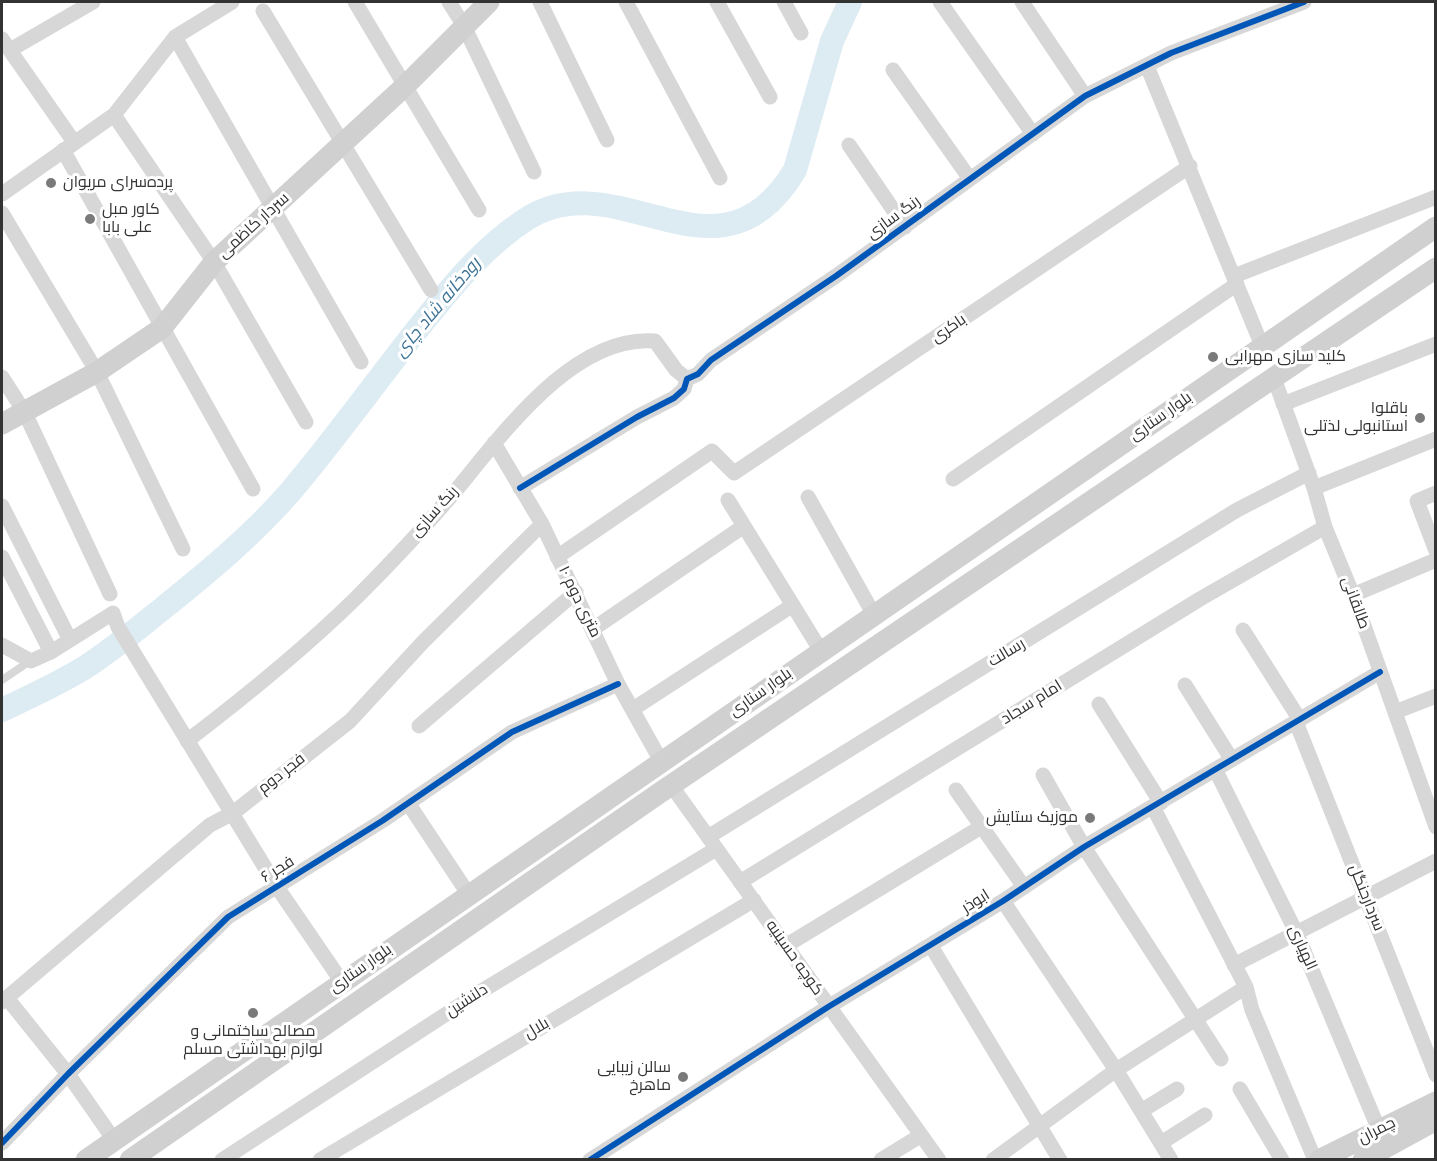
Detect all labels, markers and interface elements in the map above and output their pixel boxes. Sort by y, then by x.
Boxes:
place label: پرده‌سرای مریوان [63,173,173,193]
marker: پرده‌سرای مریوان [44,176,58,190]
street label: سردار کاظمی [214,189,294,263]
street label: رنگ سازی [863,192,925,244]
place label: کاور مبل علی بابا [102,200,160,238]
marker: کاور مبل علی بابا [83,212,97,226]
water label: رودخانه شاد چای [390,254,486,362]
street label: باکری [928,310,970,348]
place label: کلید سازی مهرابی [1225,347,1346,367]
marker: کلید سازی مهرابی [1206,350,1220,364]
street label: بلوار ستاری [1126,388,1196,446]
place label: باقلوا استانبولی لذتلی [1304,399,1408,437]
marker: باقلوا استانبولی لذتلی [1413,411,1427,425]
street label: رنگ سازی [407,483,463,541]
street label: ۱۰ متری دوم [553,563,605,641]
street label: طالقانی [1337,574,1373,632]
street label: رسالت [985,635,1029,671]
street label: بلوار ستاری [726,664,796,722]
street label: امام سجاد [998,677,1066,729]
street label: فجر دوم [255,750,309,798]
place label: موزیک ستایش [986,808,1078,828]
marker: موزیک ستایش [1083,811,1097,825]
street label: فجر ۶ [258,852,298,888]
street label: سردارجنگل [1344,862,1388,934]
street label: ابوذر [958,886,994,918]
street label: کوچه حسینیه [761,917,827,999]
street label: الهیاری [1284,923,1320,973]
street label: بلوار ستاری [326,940,396,998]
street label: دلنشین [442,980,492,1022]
marker: مصالح ساختمانی و لوازم بهداشتی مسلم [246,1006,260,1020]
street label: بلال [521,1014,553,1044]
place label: مصالح ساختمانی و لوازم بهداشتی مسلم [183,1022,323,1060]
place label: سالن زیبایی ماهرخ [597,1058,671,1096]
marker: سالن زیبایی ماهرخ [676,1070,690,1084]
street label: چمران [1355,1113,1399,1149]

